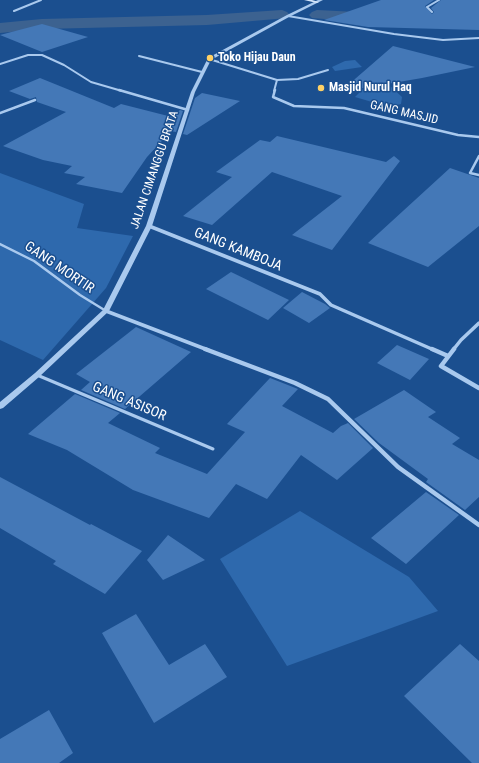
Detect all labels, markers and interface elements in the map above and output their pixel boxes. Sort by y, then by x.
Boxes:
place label: Toko Hijau Daun [218,51,296,65]
marker: Toko Hijau Daun [205,53,215,63]
place label: Masjid Nurul Haq [329,81,412,95]
marker: Masjid Nurul Haq [316,83,326,93]
street label: GANG MASJID [369,98,439,128]
street label: JALAN CIMANGGU BRATA [128,109,182,231]
street label: GANG KAMBOJA [191,225,285,275]
street label: GANG MORTIR [21,239,97,297]
street label: GANG ASISOR [90,379,168,425]

